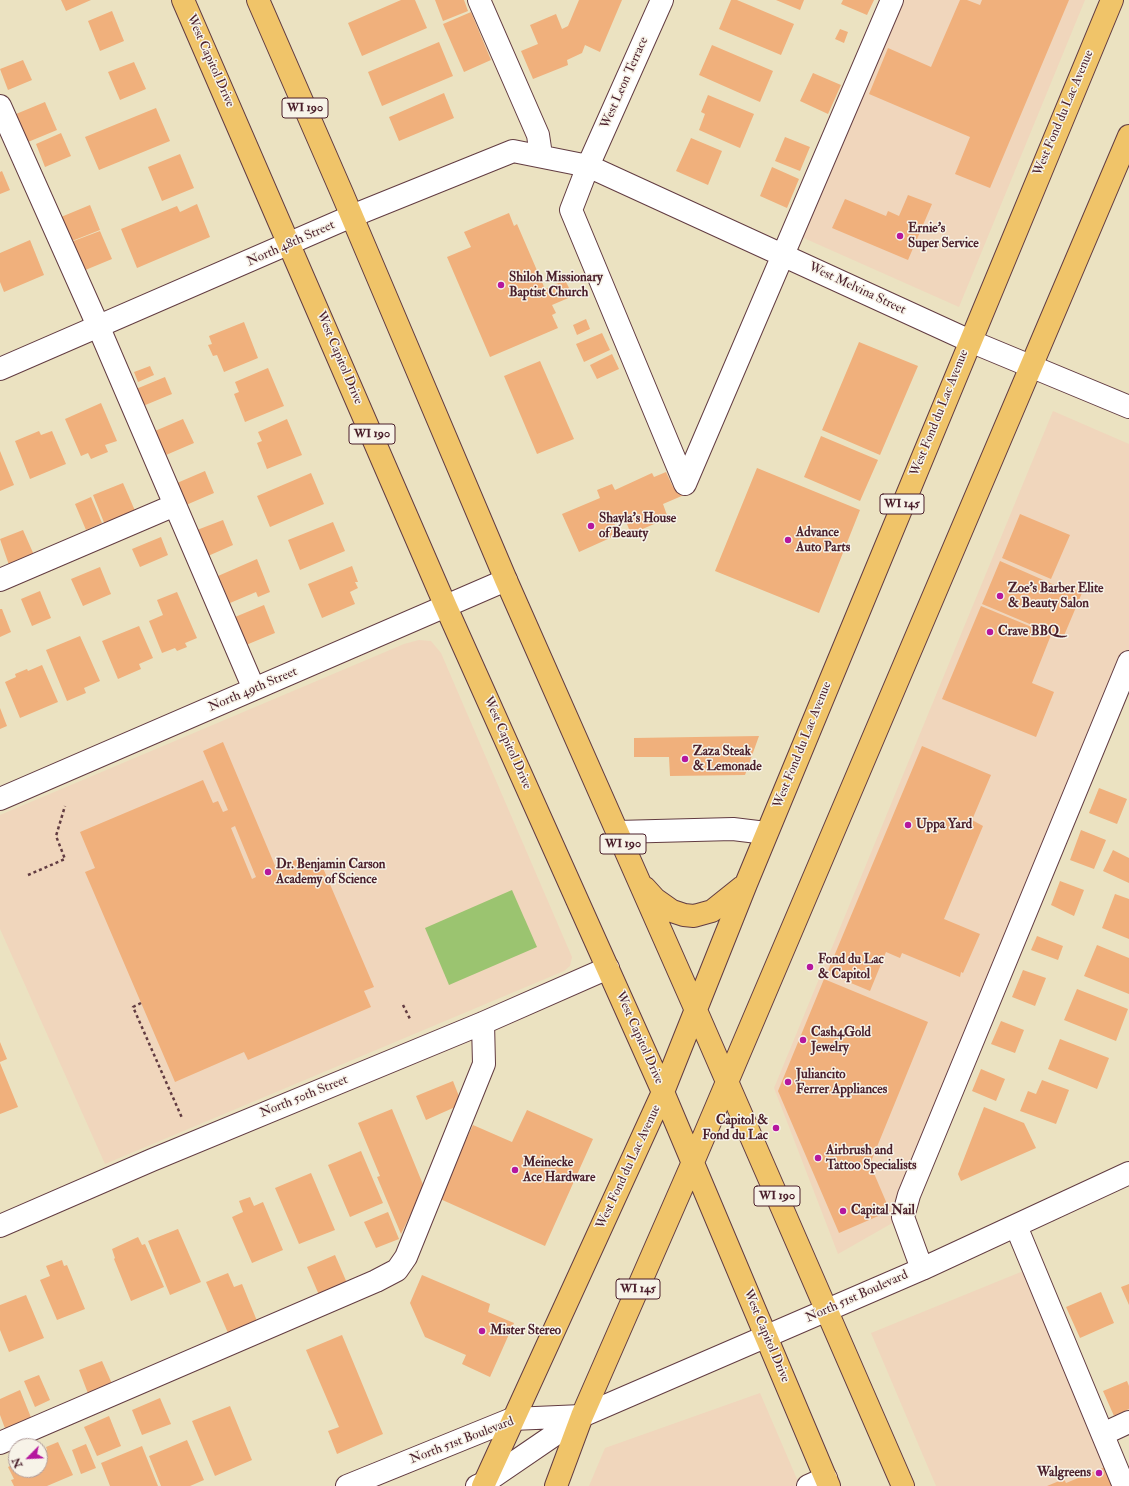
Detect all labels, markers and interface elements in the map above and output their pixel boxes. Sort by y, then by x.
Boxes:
street label: West Capitol Drive [183,12,237,110]
street label: West Leon Terrace [598,35,652,131]
street label: West Fond du Lac Avenue [1030,48,1098,178]
road number: WI 190 [282,98,328,118]
street label: North 48th Street [245,218,337,270]
place label: Ernie's Super Service [908,221,979,252]
marker: Ernie's Super Service [895,231,905,241]
street label: West Melvina Street [806,260,908,318]
place label: Shiloh Missionary Baptist Church [509,270,603,301]
marker: Shiloh Missionary Baptist Church [496,280,506,290]
street label: West Capitol Drive [312,309,366,407]
street label: West Fond du Lac Avenue [907,347,973,479]
road number: WI 190 [349,424,395,444]
road number: WI 145 [880,494,924,514]
place label: Shayla's House of Beauty [599,511,676,542]
marker: Shayla's House of Beauty [586,521,596,531]
place label: Advance Auto Parts [796,525,850,556]
marker: Advance Auto Parts [783,535,793,545]
place label: Zoe's Barber Elite & Beauty Salon [1008,581,1104,612]
marker: Zoe's Barber Elite & Beauty Salon [995,591,1005,601]
place label: Crave BBQ [998,624,1059,640]
marker: Crave BBQ [985,627,995,637]
street label: North 49th Street [206,664,300,716]
street label: West Fond du Lac Avenue [770,679,836,811]
street label: West Capitol Drive [480,694,534,792]
place label: Zaza Steak & Lemonade [693,744,762,775]
marker: Zaza Steak & Lemonade [680,754,690,764]
place label: Uppa Yard [916,817,972,833]
marker: Uppa Yard [903,820,913,830]
road number: WI 190 [600,834,646,854]
place label: Dr. Benjamin Carson Academy of Science [276,857,386,888]
marker: Dr. Benjamin Carson Academy of Science [263,867,273,877]
place label: Fond du Lac & Capitol [818,952,884,983]
marker: Fond du Lac & Capitol [805,962,815,972]
street label: West Capitol Drive [612,989,666,1087]
place label: Cash4Gold Jewelry [811,1025,871,1056]
marker: Cash4Gold Jewelry [798,1035,808,1045]
place label: Juliancito Ferrer Appliances [796,1067,887,1098]
street label: North 50th Street [258,1072,350,1122]
marker: Juliancito Ferrer Appliances [783,1077,793,1087]
street label: West Fond du Lac Avenue [593,1103,665,1231]
place label: Capitol & Fond du Lac [702,1113,768,1144]
marker: Capitol & Fond du Lac [771,1123,781,1133]
place label: Airbrush and Tattoo Specialists [826,1143,916,1174]
marker: Airbrush and Tattoo Specialists [813,1153,823,1163]
place label: Meinecke Ace Hardware [523,1155,595,1186]
marker: Meinecke Ace Hardware [510,1165,520,1175]
road number: WI 190 [754,1186,800,1206]
place label: Capital Nail [851,1203,915,1219]
marker: Capital Nail [838,1206,848,1216]
street label: North 51st Boulevard [803,1267,911,1327]
road number: WI 145 [616,1279,660,1299]
street label: West Capitol Drive [739,1287,793,1385]
place label: Mister Stereo [490,1323,561,1339]
marker: Mister Stereo [477,1326,487,1336]
street label: North 51st Boulevard [408,1414,516,1468]
north arrow [8,1438,48,1478]
text: N [10,1456,25,1470]
place label: Walgreens [1037,1465,1091,1481]
marker: Walgreens [1094,1468,1104,1478]

